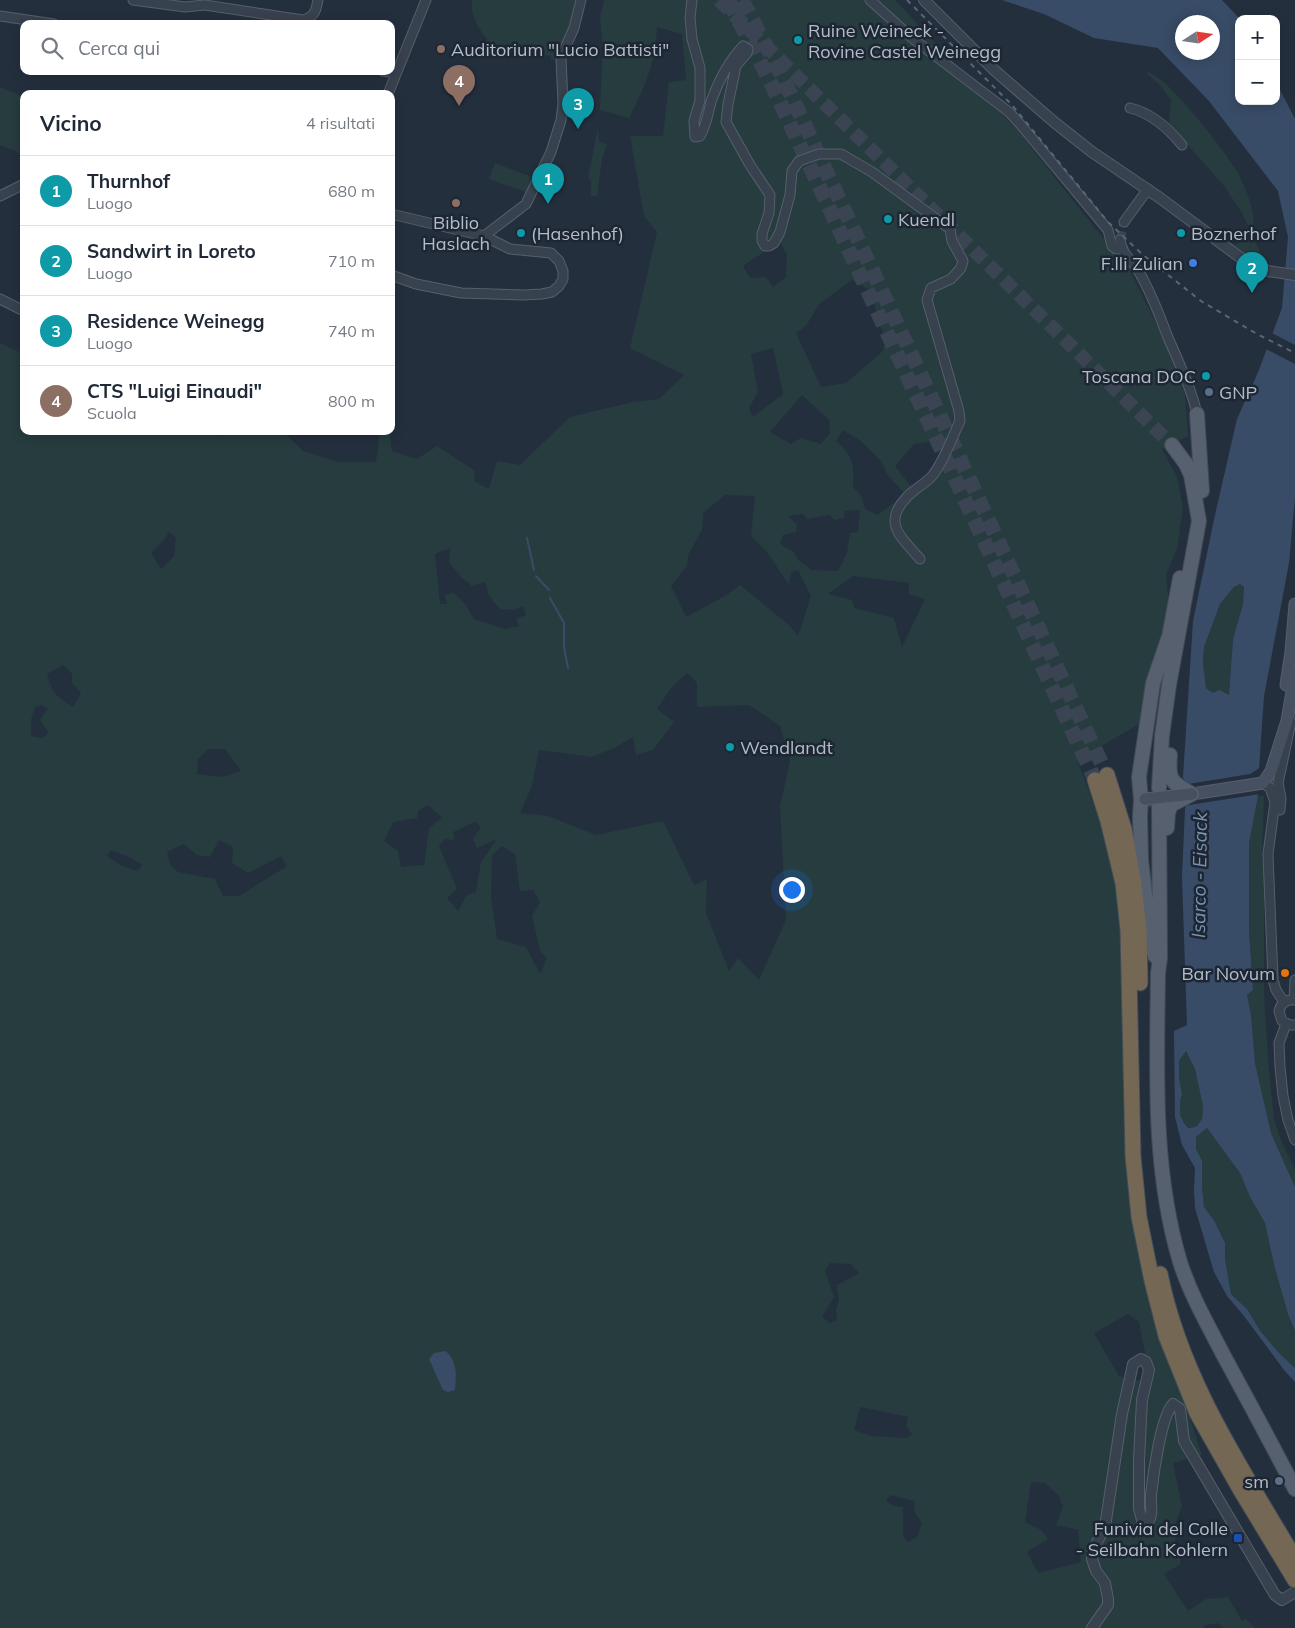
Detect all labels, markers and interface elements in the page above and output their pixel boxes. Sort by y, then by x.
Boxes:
north arrow [1175,15,1220,60]
map controls [1235,15,1280,105]
button: + [1235,15,1280,60]
place label: Ruine Weineck - Rovine Castel Weinegg [808,19,1001,63]
search box [20,20,395,75]
icon: search [38,34,66,62]
marker: Ruine Weineck - Rovine Castel Weinegg [792,34,804,46]
text: Cerca qui [78,36,160,60]
place label: Auditorium "Lucio Battisti" [451,38,669,61]
marker: Auditorium "Lucio Battisti" [435,43,447,55]
button: − [1235,60,1280,105]
pin: 4 [443,65,475,106]
pin: 3 [562,88,594,129]
text: Vicino [40,110,102,136]
text: 4 risultati [306,113,375,133]
pin: 1 [532,163,564,204]
text: Thurnhof [87,169,170,193]
text: 1 [51,181,61,201]
text: 680 m [328,181,375,201]
text: Luogo [87,193,133,213]
marker: Biblio Haslach [450,197,462,209]
place label: Kuendl [898,208,955,231]
place label: Biblio Haslach [422,211,490,255]
marker: Kuendl [882,213,894,225]
place label: (Hasenhof) [531,222,624,245]
place label: Boznerhof [1191,222,1277,245]
marker: (Hasenhof) [515,227,527,239]
marker: Boznerhof [1175,227,1187,239]
text: Sandwirt in Loreto [87,239,256,263]
text: 2 [51,251,61,271]
text: 710 m [328,251,375,271]
place label: F.lli Zulian [1101,252,1183,275]
pin: 2 [1236,252,1268,293]
marker: F.lli Zulian [1187,257,1199,269]
text: Luogo [87,263,133,283]
text: Residence Weinegg [87,309,265,333]
text: 3 [51,321,61,341]
text: 740 m [328,321,375,341]
text: Luogo [87,333,133,353]
place label: Toscana DOC [1082,365,1196,388]
marker: Toscana DOC [1200,370,1212,382]
text: CTS "Luigi Einaudi" [87,379,262,403]
place label: GNP [1219,381,1257,404]
marker: GNP [1203,386,1215,398]
text: 4 [51,391,61,411]
text: 800 m [328,391,375,411]
text: Scuola [87,403,137,423]
place label: Wendlandt [740,736,833,759]
marker: Wendlandt [724,741,736,753]
water label: Isarco - Eisack [1186,810,1212,938]
your location [779,877,805,903]
place label: Bar Novum [1181,962,1275,985]
marker: Bar Novum [1279,967,1291,979]
place label: sm [1244,1470,1269,1493]
marker: sm [1273,1475,1285,1487]
place label: Funivia del Colle - Seilbahn Kohlern [1075,1517,1228,1561]
marker: Funivia del Colle - Seilbahn Kohlern [1232,1532,1244,1544]

